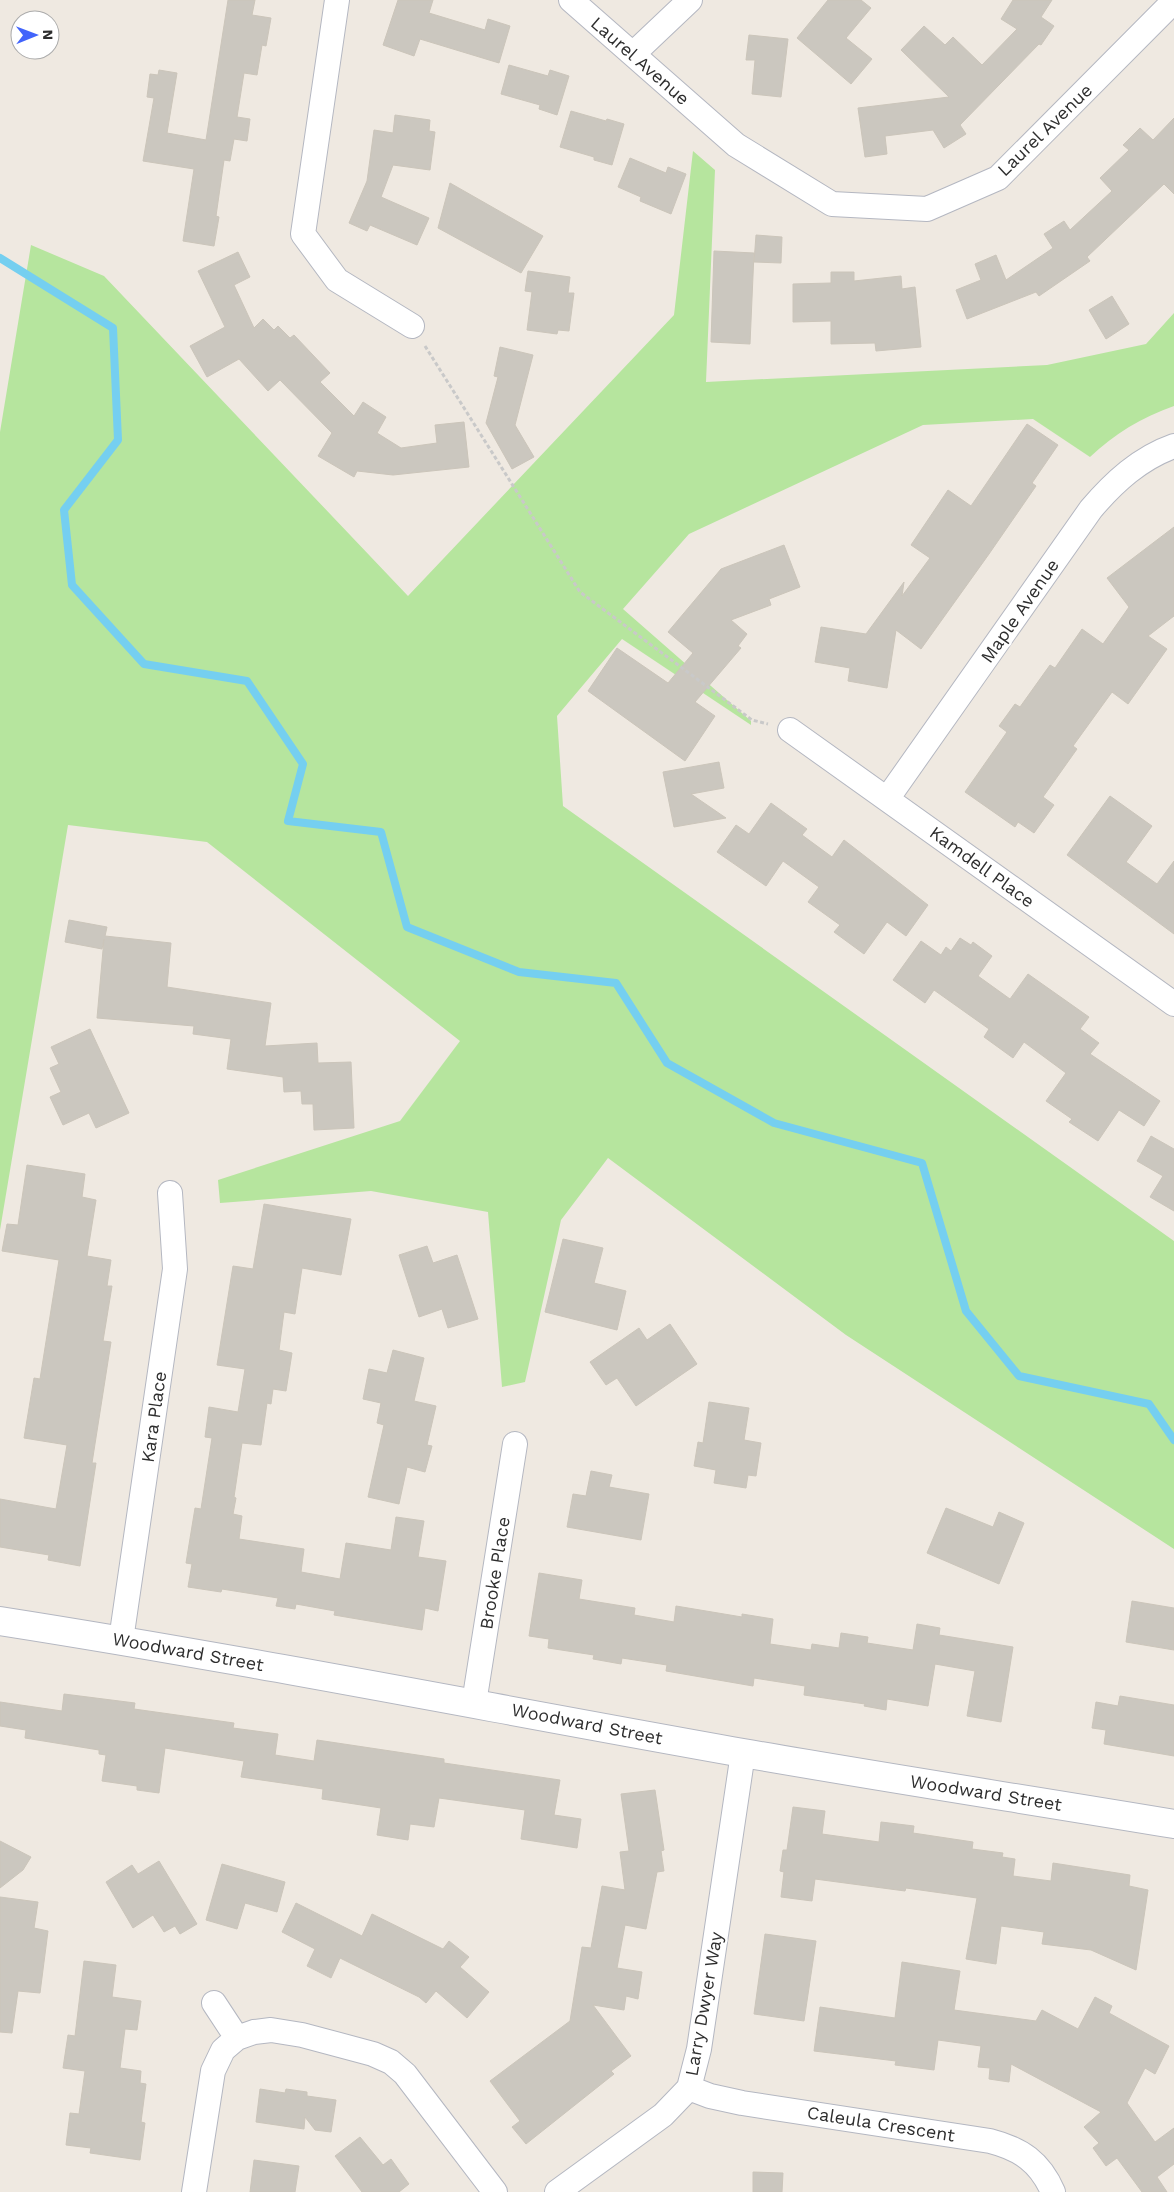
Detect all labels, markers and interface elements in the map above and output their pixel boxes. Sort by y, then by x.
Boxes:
north arrow [10,10,60,60]
street label: Laurel Avenue [587,12,694,109]
text: N [40,29,56,40]
street label: Laurel Avenue [993,79,1096,180]
street label: Maple Avenue [976,555,1063,667]
street label: Kamdell Place [926,822,1039,912]
street label: Kara Place [137,1370,170,1464]
street label: Brooke Place [475,1515,514,1631]
street label: Woodward Street [111,1628,266,1675]
street label: Woodward Street [510,1699,665,1749]
street label: Woodward Street [909,1770,1064,1815]
street label: Larry Dwyer Way [680,1929,727,2078]
street label: Caleula Crescent [806,2101,957,2146]

